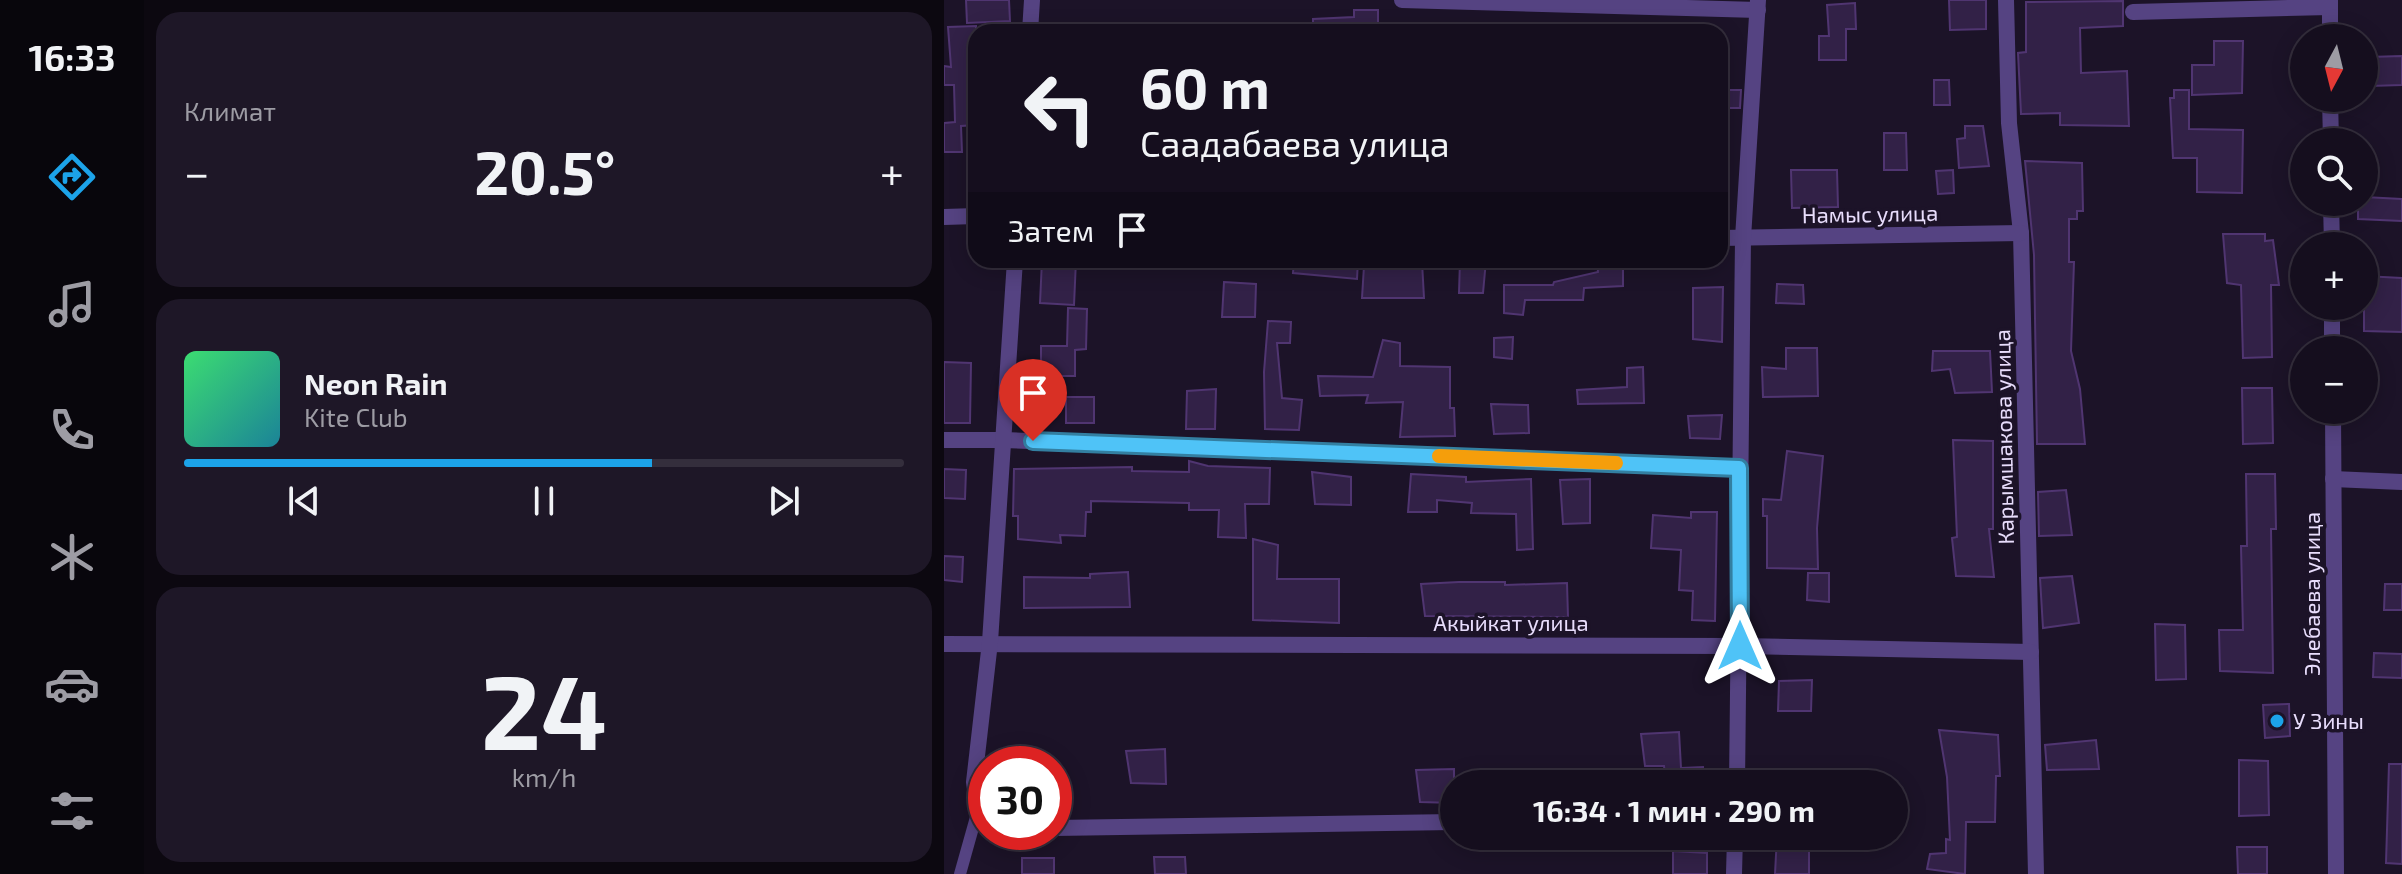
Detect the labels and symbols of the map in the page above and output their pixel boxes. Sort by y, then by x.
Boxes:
north arrow [2290,24,2378,112]
street label: Намыс улица [1802,199,1938,228]
street label: Карымшакова улица [1988,329,2019,545]
pin [999,359,1067,441]
street label: Элебаева улица [2298,512,2325,676]
position arrow [1698,604,1782,688]
street label: Акыйкат улица [1433,609,1589,636]
place label: У Зины [2293,707,2364,733]
marker: У Зины [2268,712,2286,730]
speed limit sign: 30 [968,746,1072,850]

